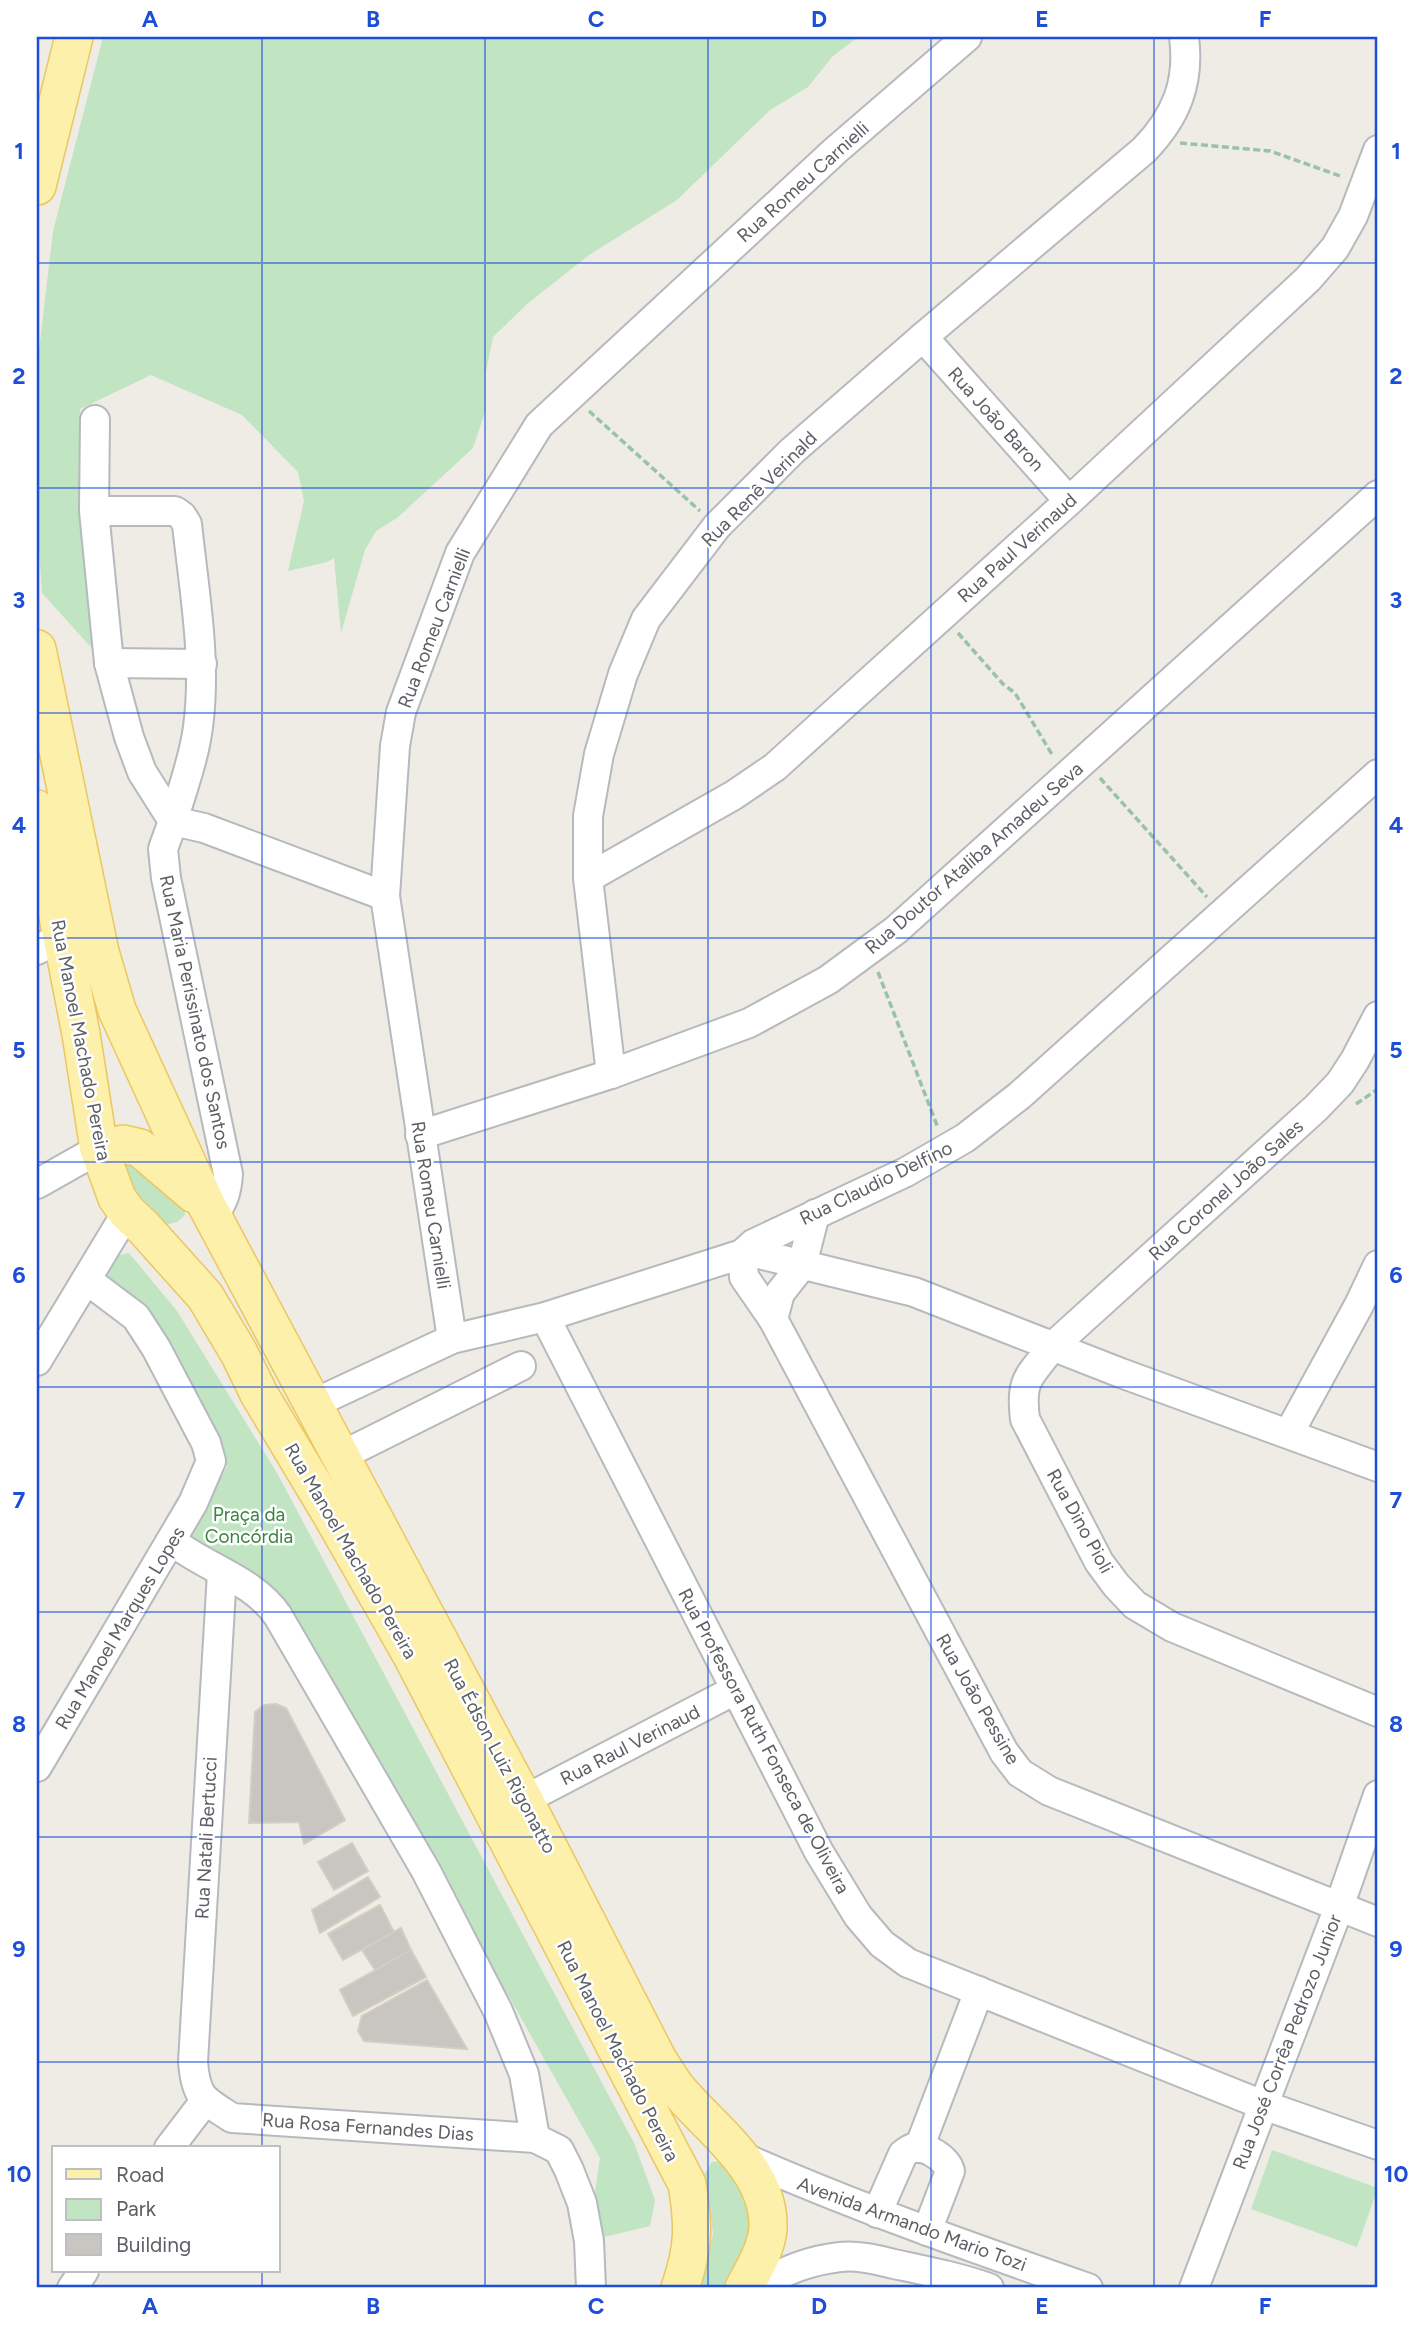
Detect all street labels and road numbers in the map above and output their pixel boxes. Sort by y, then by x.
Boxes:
street label: Rua Romeu Carnielli [732,117,874,247]
street label: Rua João Baron [943,362,1049,476]
street label: Rua Renê Verinald [696,426,822,552]
street label: Rua Paul Verinaud [953,488,1081,608]
street label: Rua Romeu Carnielli [393,545,475,711]
street label: Rua Doutor Ataliba Amadeu Seva [860,757,1088,959]
street label: Rua Maria Perissinato dos Santos [155,873,235,1151]
street label: Rua Manoel Machado Pereira [46,917,116,1163]
street label: Rua Coronel João Sales [1144,1114,1308,1265]
street label: Rua Romeu Carnielli [406,1119,456,1291]
street label: Rua Claudio Delfino [796,1136,956,1230]
street label: Rua Manoel Machado Pereira [280,1439,422,1663]
street label: Rua Dino Pioli [1042,1465,1118,1577]
street label: Rua Manoel Marques Lopes [50,1522,190,1734]
street label: Rua Professora Ruth Fonseca de Oliveira [673,1584,855,1898]
street label: Rua João Pessine [931,1629,1025,1769]
street label: Rua Édson Luiz Rigonatto [439,1655,561,1857]
street label: Rua Raul Verinaud [556,1700,704,1790]
street label: Rua Natali Bertucci [190,1756,222,1920]
street label: Rua José Corrêa Pedrozo Junior [1228,1911,1347,2173]
street label: Rua Manoel Machado Pereira [552,1937,684,2165]
street label: Rua Rosa Fernandes Dias [261,2108,475,2146]
street label: Avenida Armando Mario Tozi [794,2172,1030,2276]

